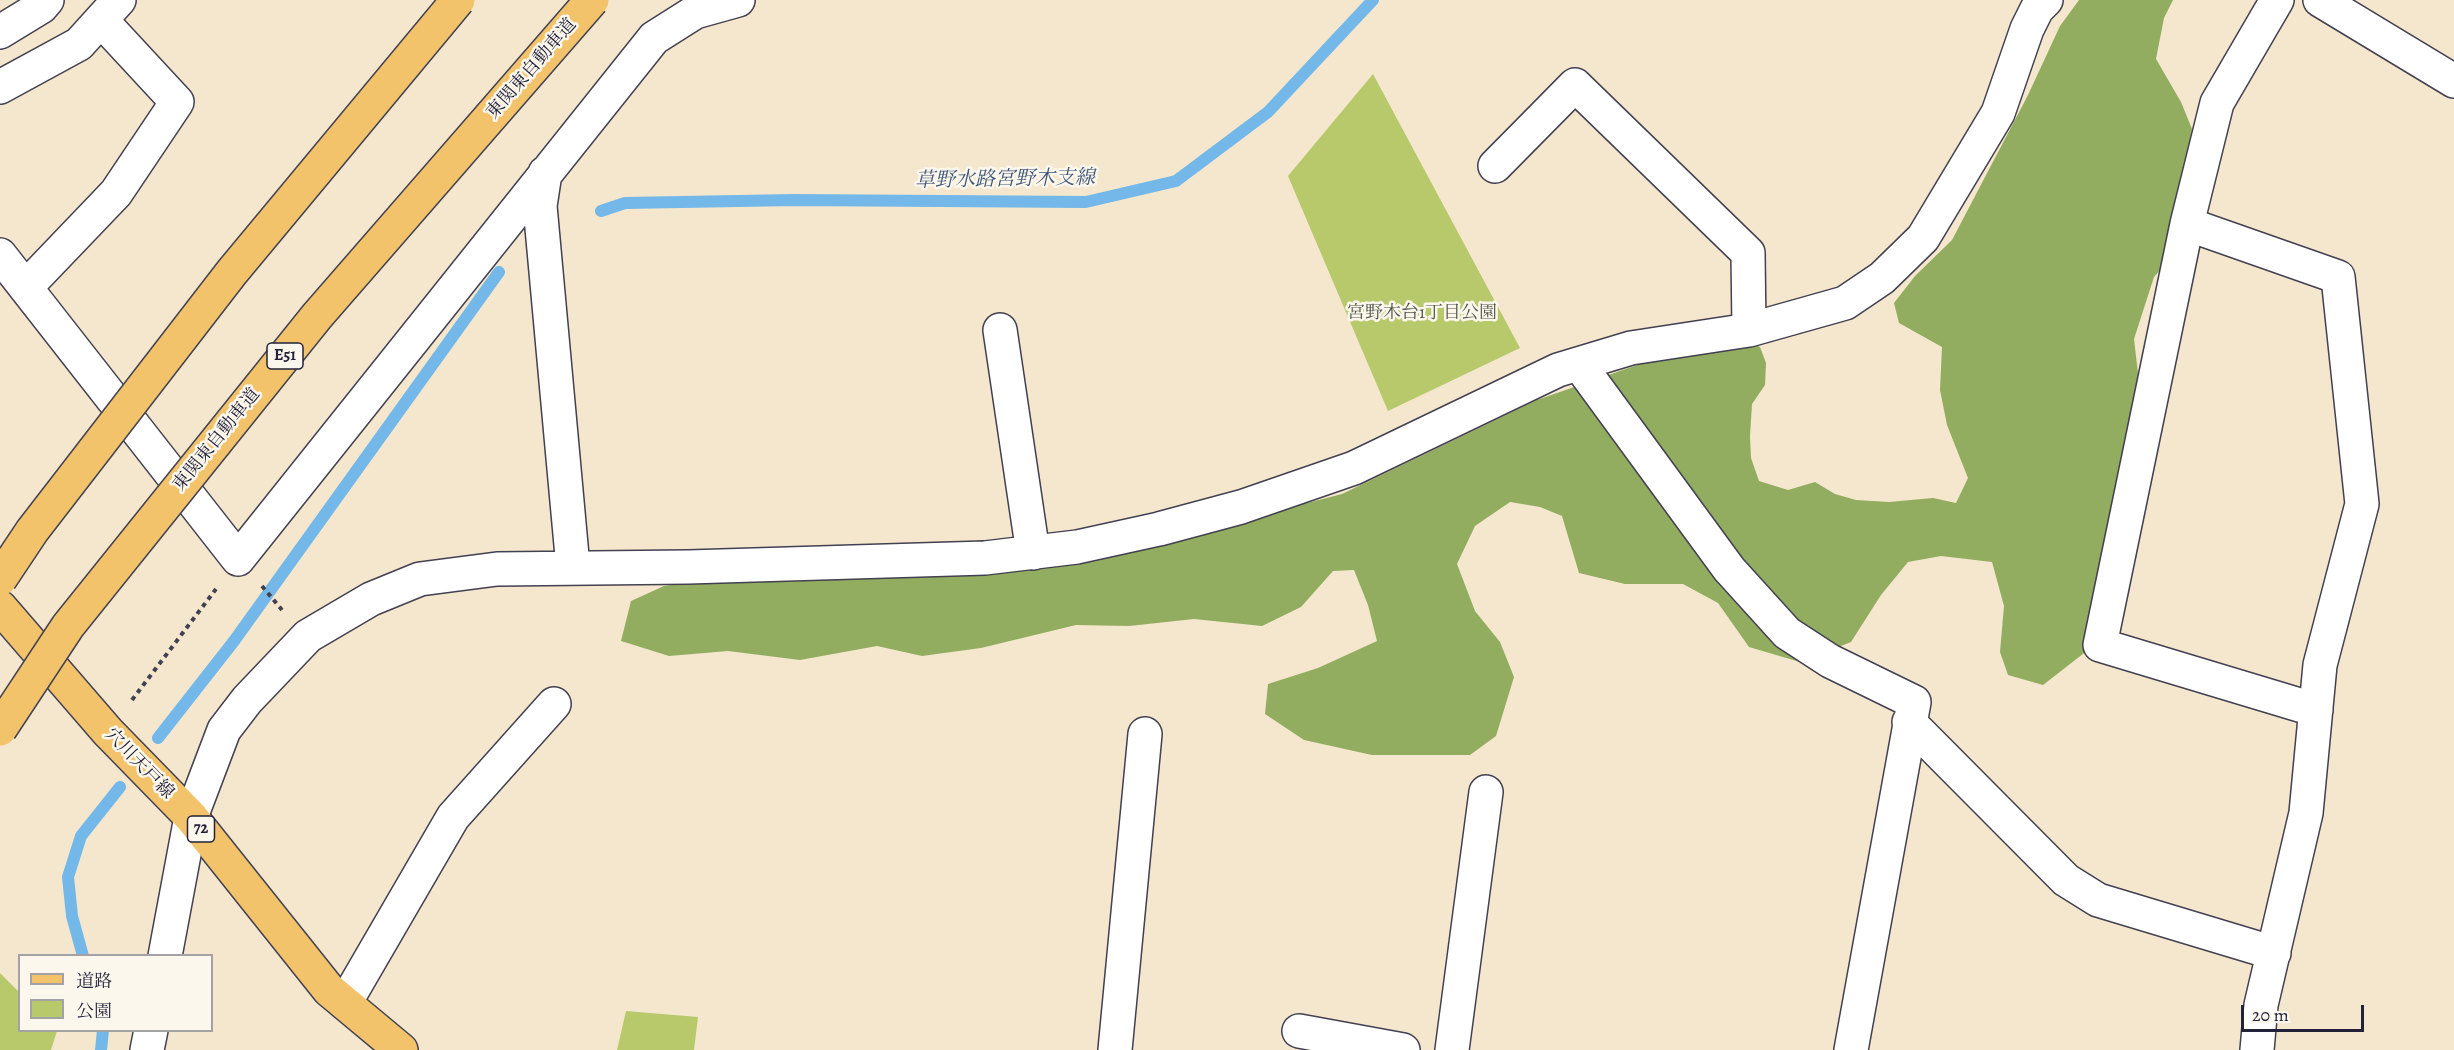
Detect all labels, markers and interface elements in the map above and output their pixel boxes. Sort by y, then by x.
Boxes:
street label: 東関東自動車道 [483,14,581,124]
water label: 草野水路宮野木支線 [915,166,1095,194]
park label: 宮野木台1丁目公園 [1347,303,1497,325]
road number: E51 [267,343,303,369]
street label: 東関東自動車道 [169,384,265,496]
street label: 穴川天戸線 [100,724,178,804]
road number: 72 [188,816,214,842]
legend [18,954,213,1032]
text: 道路 [76,969,112,993]
scale bar [2244,993,2367,1031]
text: 公園 [76,999,112,1023]
text: 20 m [2252,1003,2289,1027]

